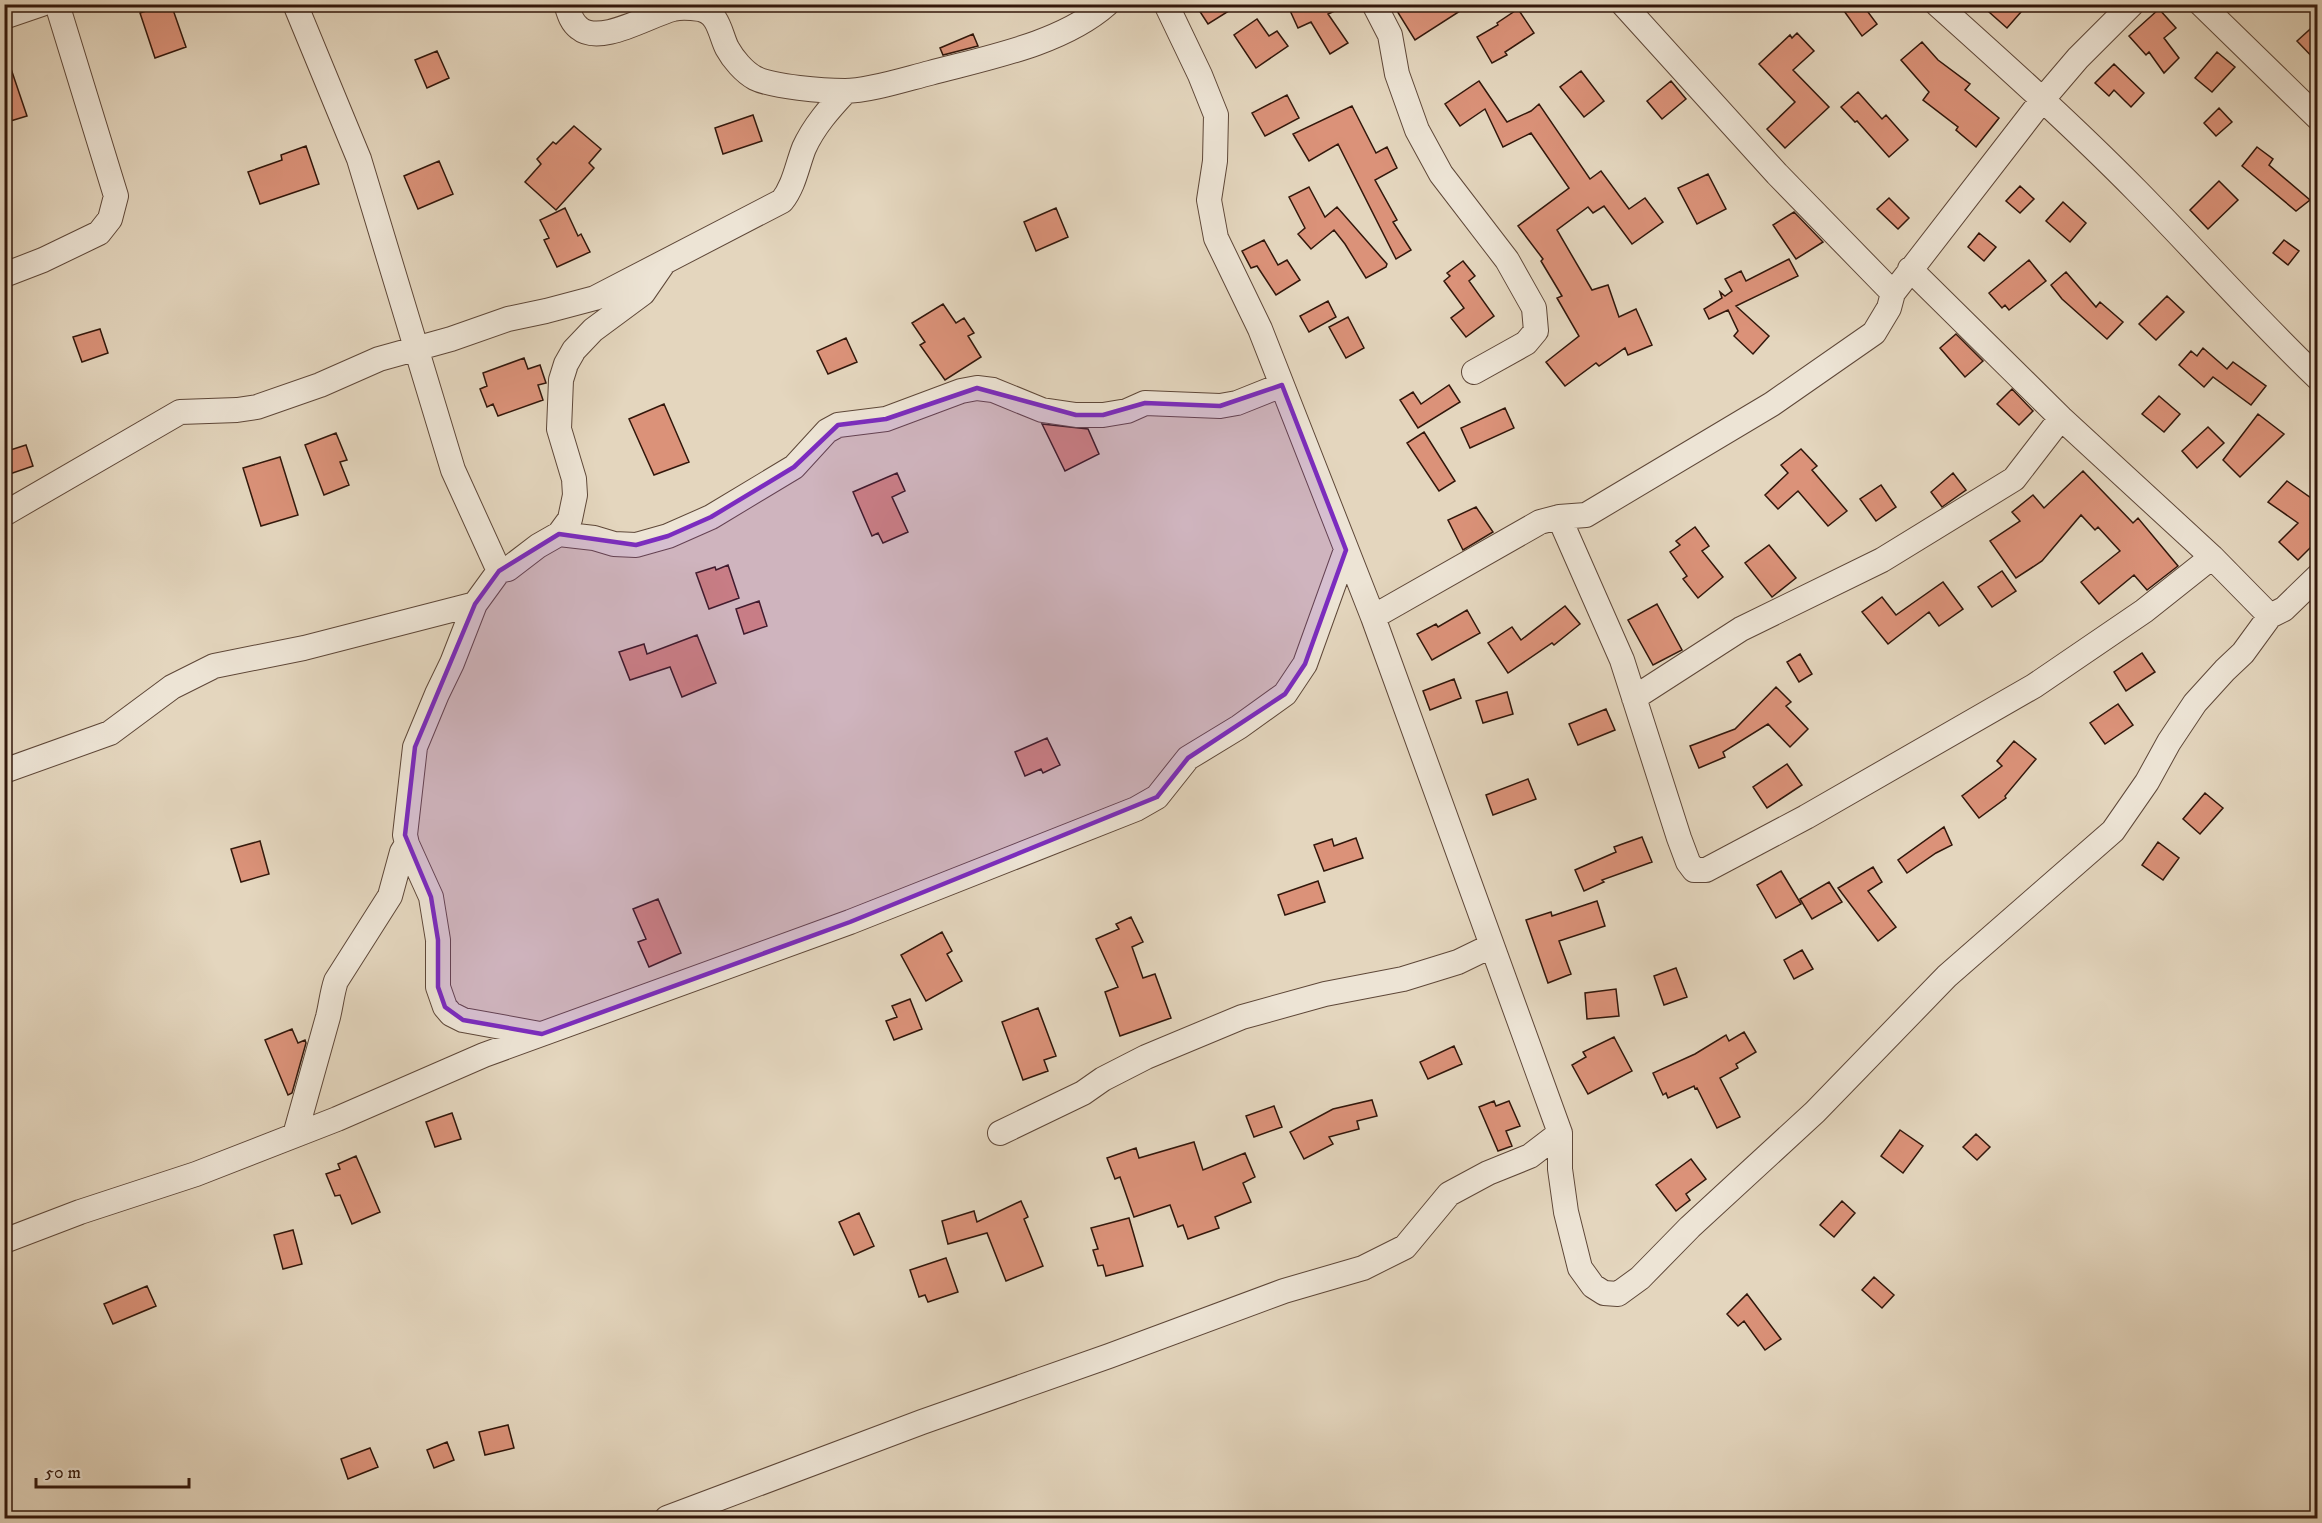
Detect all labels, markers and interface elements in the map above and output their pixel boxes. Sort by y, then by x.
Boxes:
scale bar [36,1451,189,1489]
text: 50 m [45,1462,81,1484]

